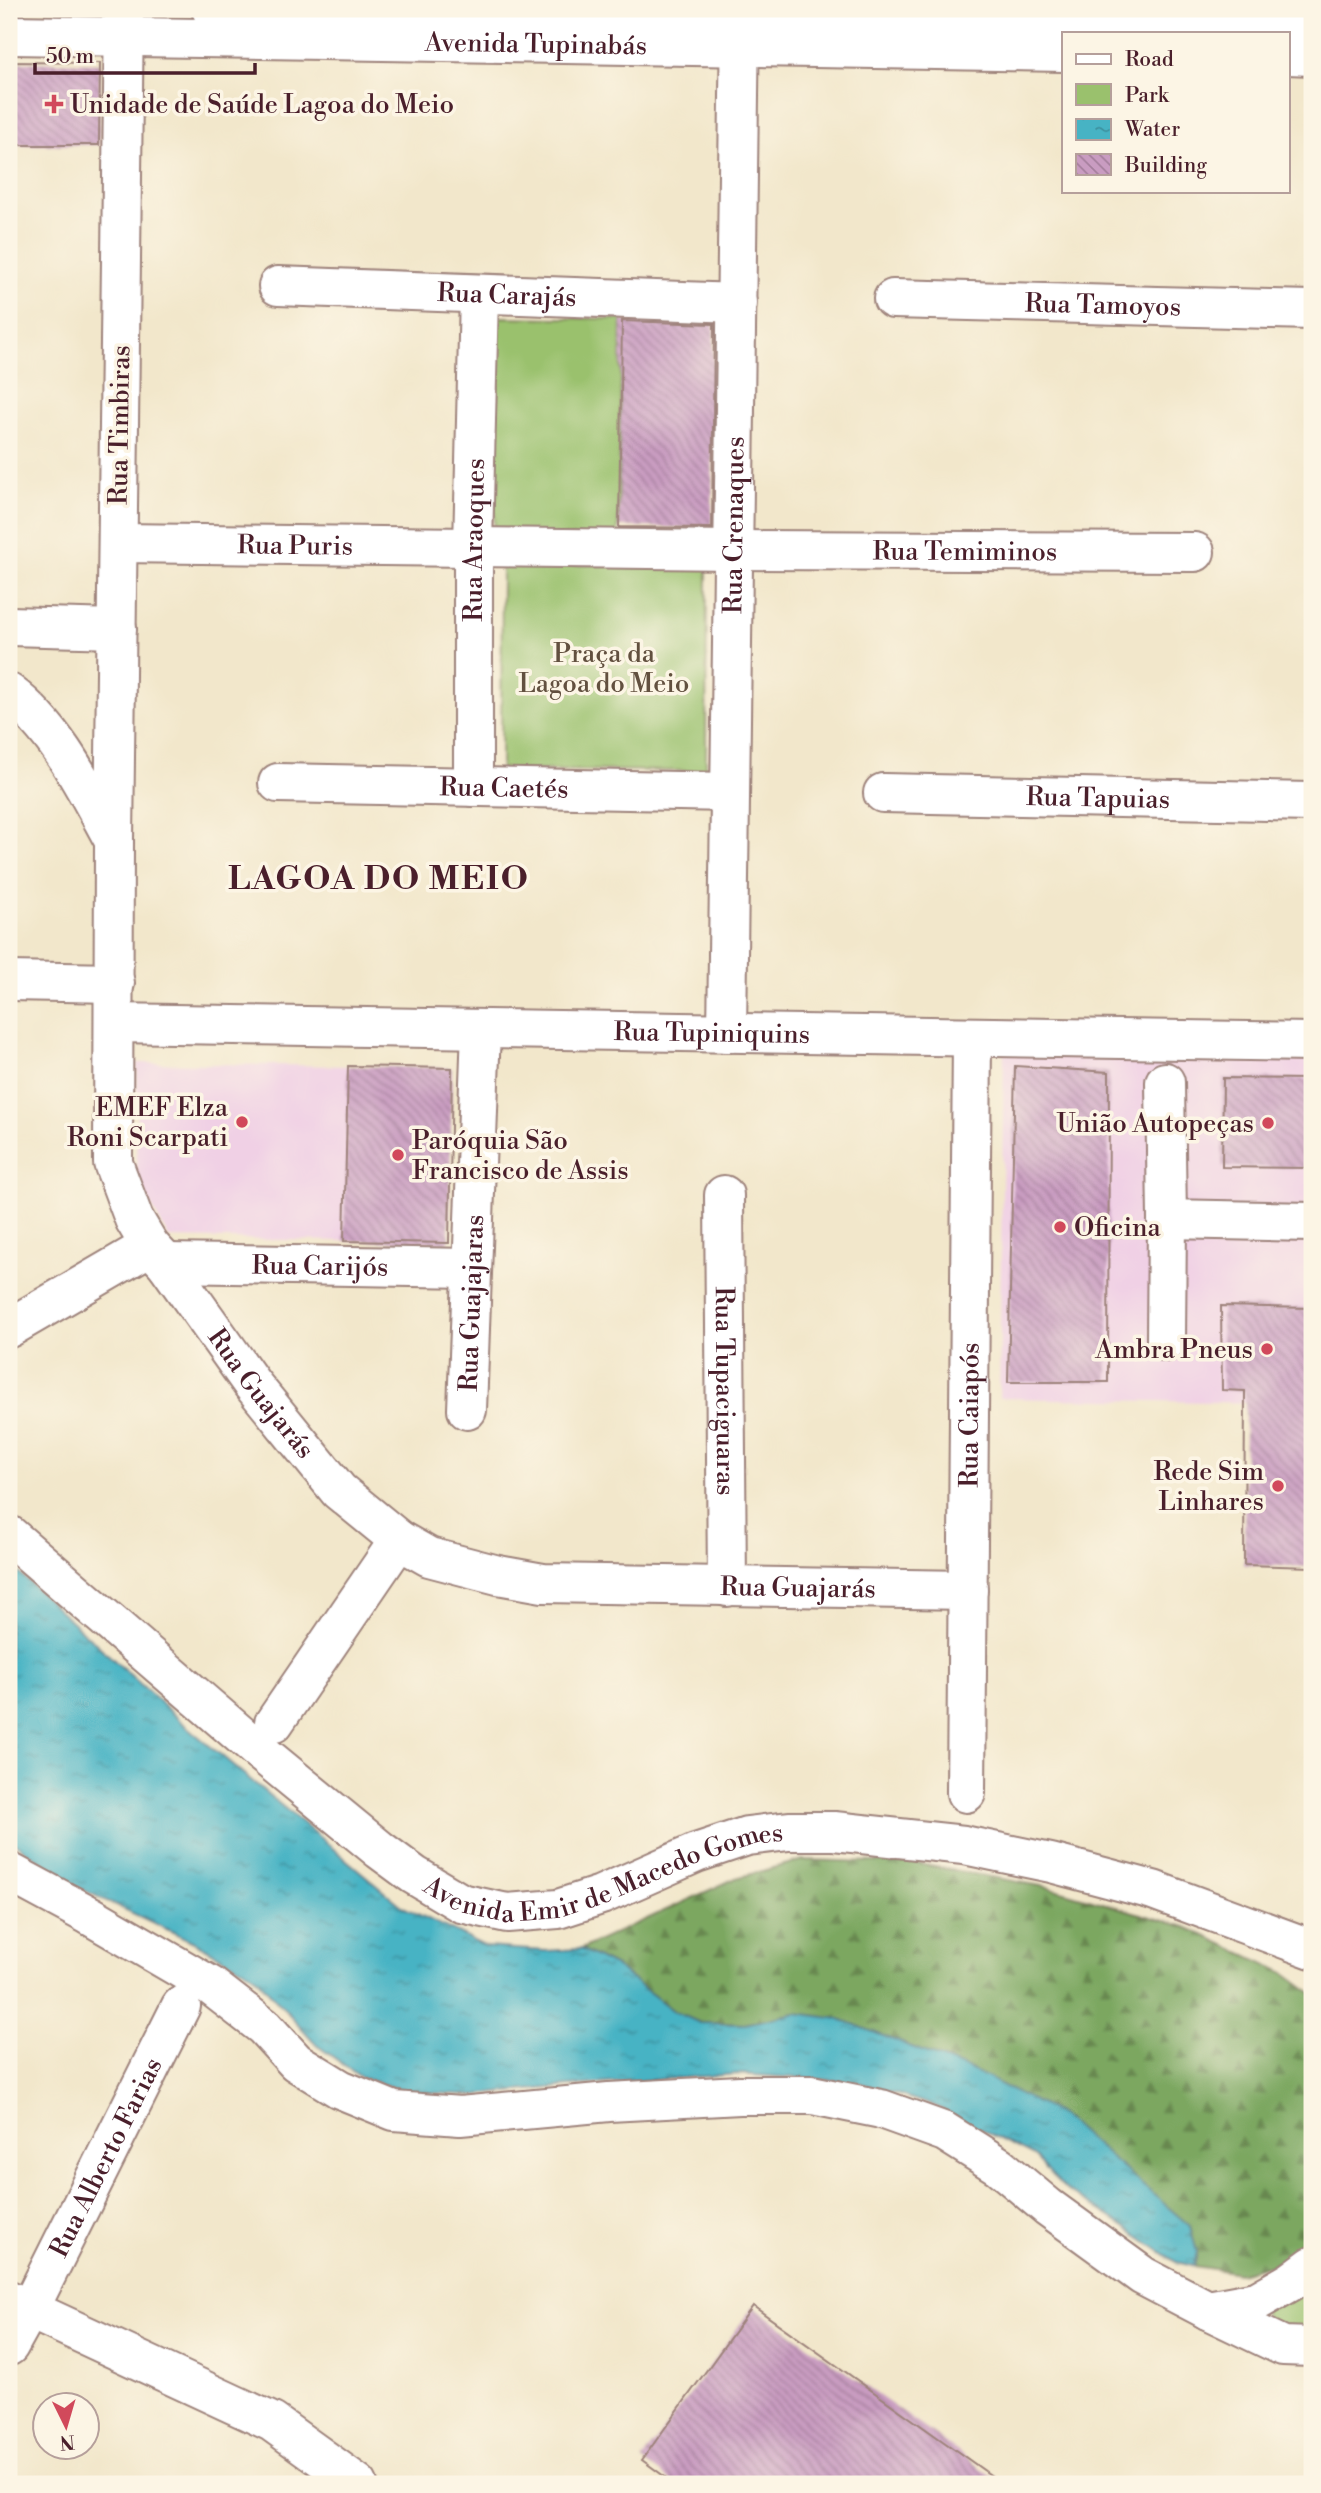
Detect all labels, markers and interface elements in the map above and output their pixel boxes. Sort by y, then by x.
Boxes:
street label: Avenida Tupinabás [424,27,647,62]
scale bar [35,32,256,76]
legend [1062,32,1290,192]
text: 50 m [46,44,94,70]
text: Road [1125,47,1174,73]
text: Park [1125,83,1170,109]
place label: Unidade de Saúde Lagoa do Meio [70,89,454,121]
marker: Unidade de Saúde Lagoa do Meio [44,94,64,114]
text: Water [1124,117,1180,143]
text: Building [1124,153,1207,179]
street label: Rua Carajás [436,277,577,314]
street label: Rua Tamoyos [1024,287,1181,324]
street label: Rua Timbiras [103,345,137,505]
street label: Rua Crenaques [717,436,752,614]
street label: Rua Araoques [458,458,492,622]
street label: Rua Puris [237,529,353,563]
street label: Rua Temiminos [873,536,1057,568]
park label: Praça da Lagoa do Meio [518,638,690,700]
street label: Rua Caetés [439,771,569,806]
street label: Rua Tapuias [1025,781,1170,816]
district label: LAGOA DO MEIO [228,859,530,900]
street label: Rua Tupiniquins [613,1016,810,1051]
place label: EMEF Elza Roni Scarpati [67,1092,229,1154]
place label: União Autopeças [1056,1108,1254,1140]
marker: EMEF Elza Roni Scarpati [234,1114,250,1130]
marker: União Autopeças [1260,1115,1276,1131]
place label: Paróquia São Francisco de Assis [412,1125,629,1187]
marker: Paróquia São Francisco de Assis [390,1147,406,1163]
place label: Oficina [1074,1212,1161,1244]
street label: Rua Guajajaras [453,1214,491,1392]
marker: Oficina [1052,1219,1068,1235]
street label: Rua Carijós [251,1249,389,1284]
street label: Rua Tupaciguaras [708,1286,741,1496]
street label: Rua Guajarás [201,1322,321,1465]
place label: Ambra Pneus [1094,1334,1253,1366]
marker: Ambra Pneus [1259,1341,1275,1357]
street label: Rua Caiapós [953,1342,987,1488]
place label: Rede Sim Linhares [1154,1456,1264,1518]
marker: Rede Sim Linhares [1270,1478,1286,1494]
street label: Rua Guajarás [720,1571,876,1605]
street label: Avenida Emir de Macedo Gomes [417,1817,785,1930]
street label: Rua Alberto Farias [43,2052,170,2263]
north arrow [32,2392,102,2462]
text: N [59,2429,76,2455]

